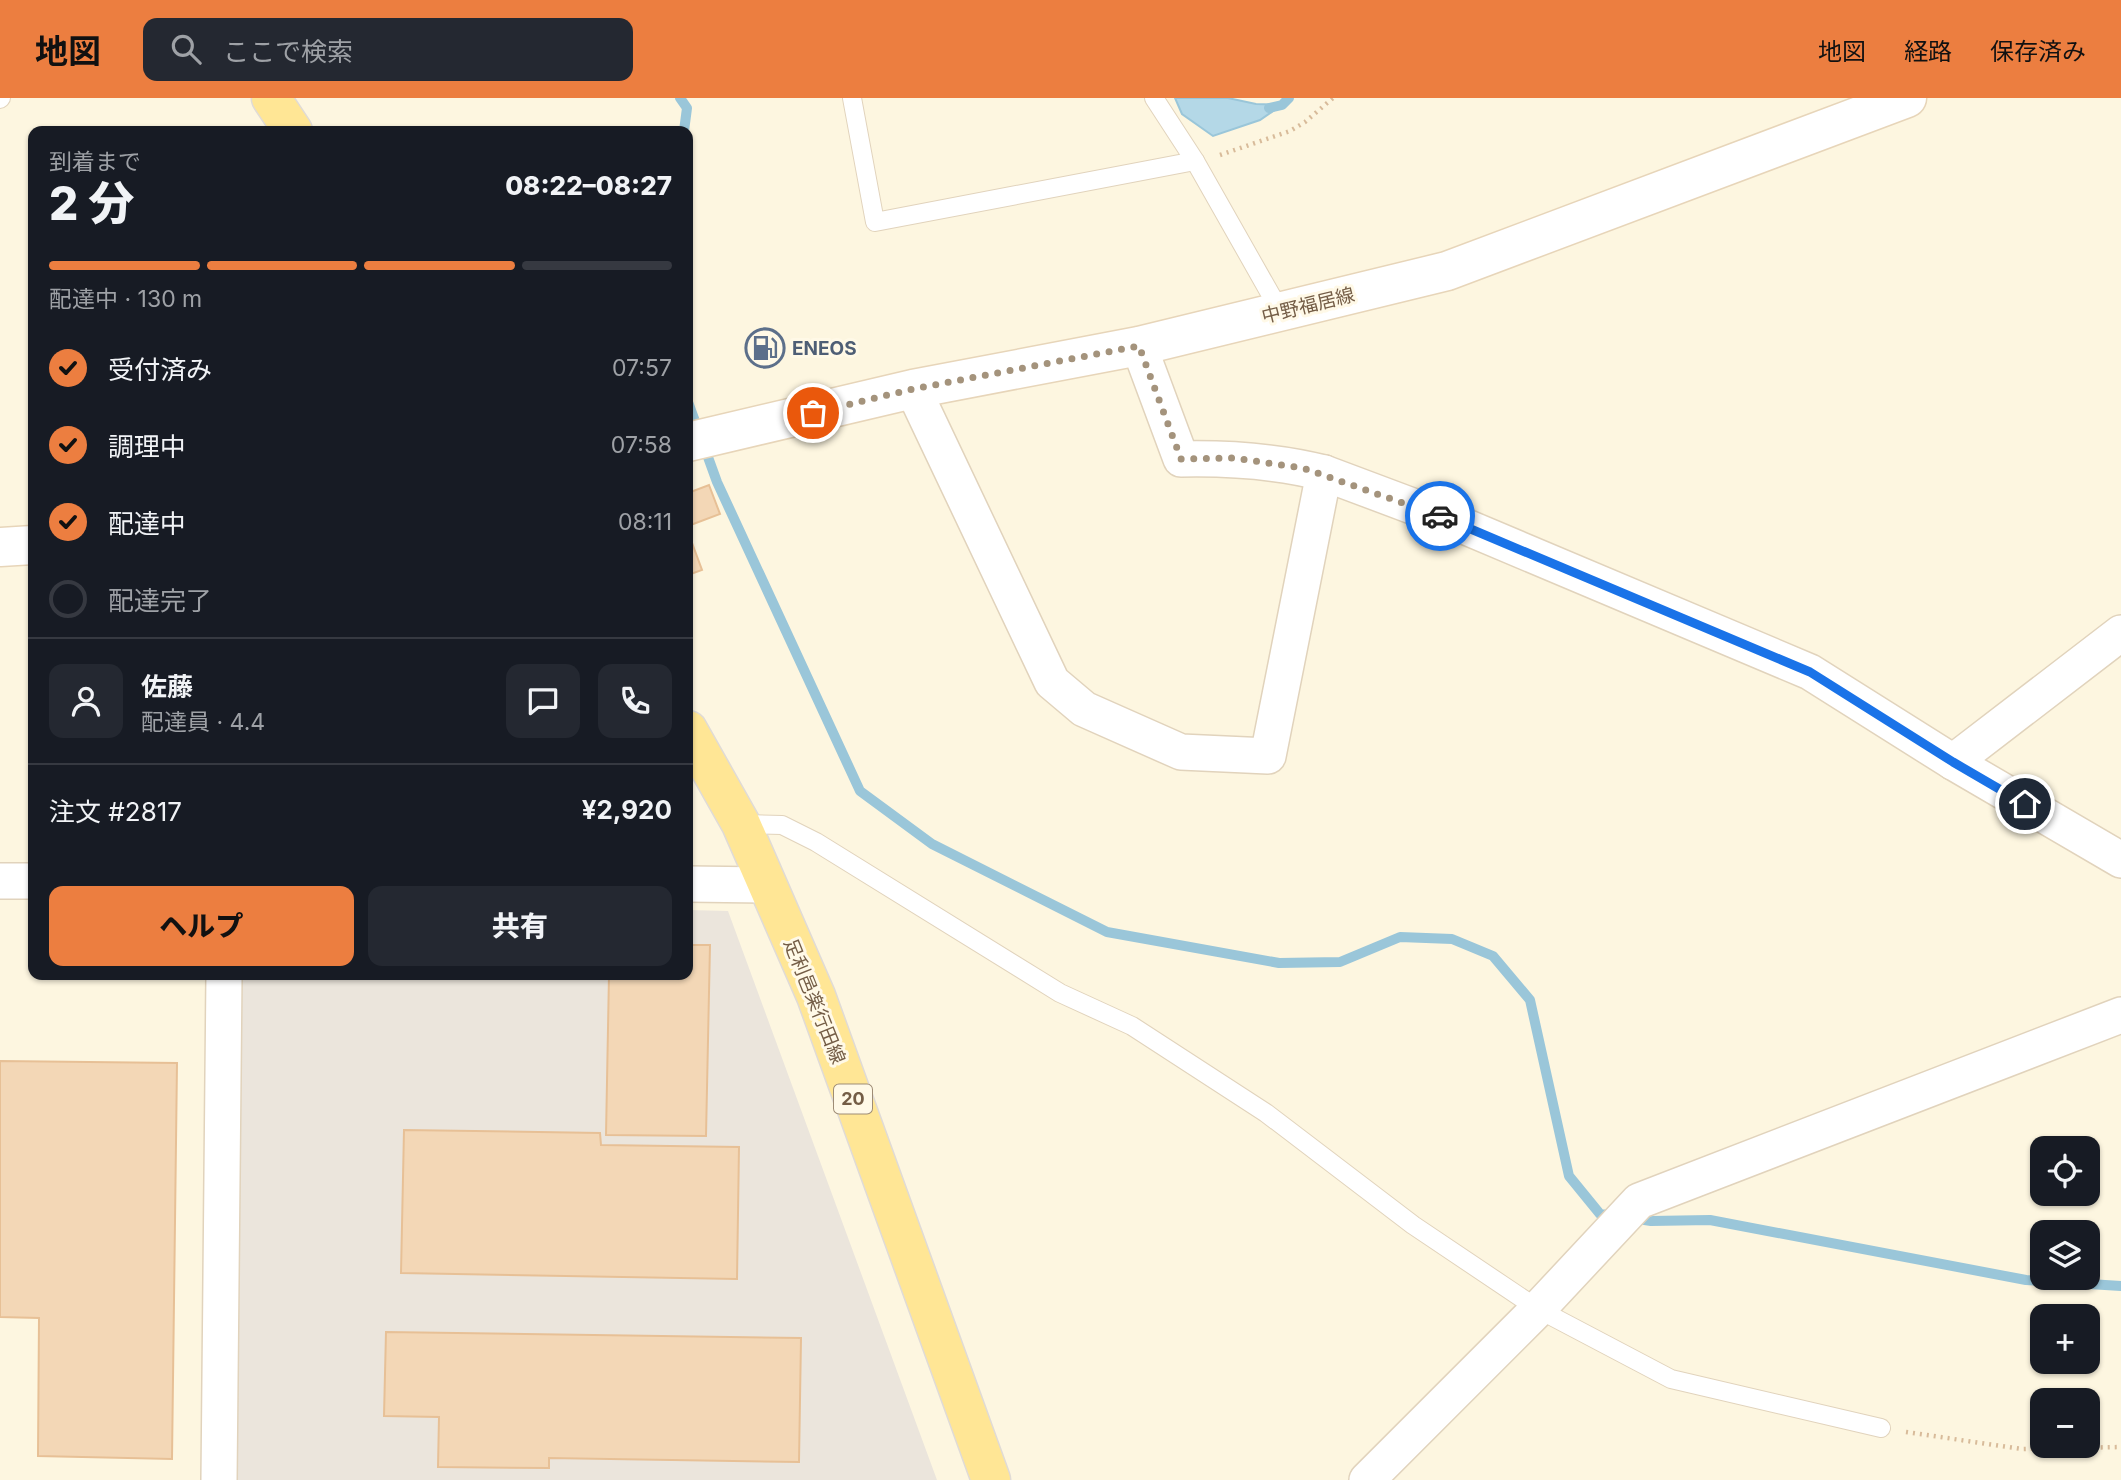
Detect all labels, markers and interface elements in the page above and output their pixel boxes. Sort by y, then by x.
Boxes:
search box [143,18,633,81]
icon: search [167,30,205,68]
text: 地図 [35,31,101,71]
text: ここで検索 [223,36,353,67]
text: 地図 [1818,37,1866,66]
text: 経路 [1904,37,1952,66]
text: 保存済み [1990,37,2086,66]
text: 到着まで [49,148,141,176]
text: 08:22–08:27 [505,170,672,201]
text: 2 分 [49,175,134,231]
street label: 中野福居線 [1259,283,1357,328]
text: 配達中 · 130 m [49,285,202,313]
fuel station icon: ENEOS [744,327,786,369]
place label: ENEOS [792,337,857,360]
icon: check [49,349,87,387]
text: 受付済み [108,354,212,385]
text: 07:57 [612,354,672,382]
pin [783,383,843,443]
icon: bag [794,394,832,432]
icon: check [49,426,87,464]
text: 調理中 [108,431,186,462]
text: 07:58 [611,431,672,459]
courier [1405,481,1475,551]
icon: car [1421,497,1459,535]
icon: check [49,503,87,541]
text: 配達中 [108,508,186,539]
text: 08:11 [618,508,672,536]
text: 配達完了 [108,585,212,616]
button: person [49,664,123,738]
button: chat [506,664,580,738]
button: phone [598,664,672,738]
text: 佐藤 [141,671,193,702]
text: 配達員 · 4.4 [141,708,265,736]
pin [1995,774,2055,834]
icon: home [2006,785,2044,823]
text: ¥2,920 [582,794,672,825]
text: 注文 #2817 [49,796,182,827]
button: ヘルプ [49,886,354,966]
button: 共有 [368,886,672,966]
street label: 足利邑楽行田線 [779,935,850,1067]
road number: 20 [834,1084,872,1114]
map controls [2030,1136,2100,1458]
button: locate [2030,1136,2100,1206]
button: layers [2030,1220,2100,1290]
button: + [2030,1304,2100,1374]
button: − [2030,1388,2100,1458]

